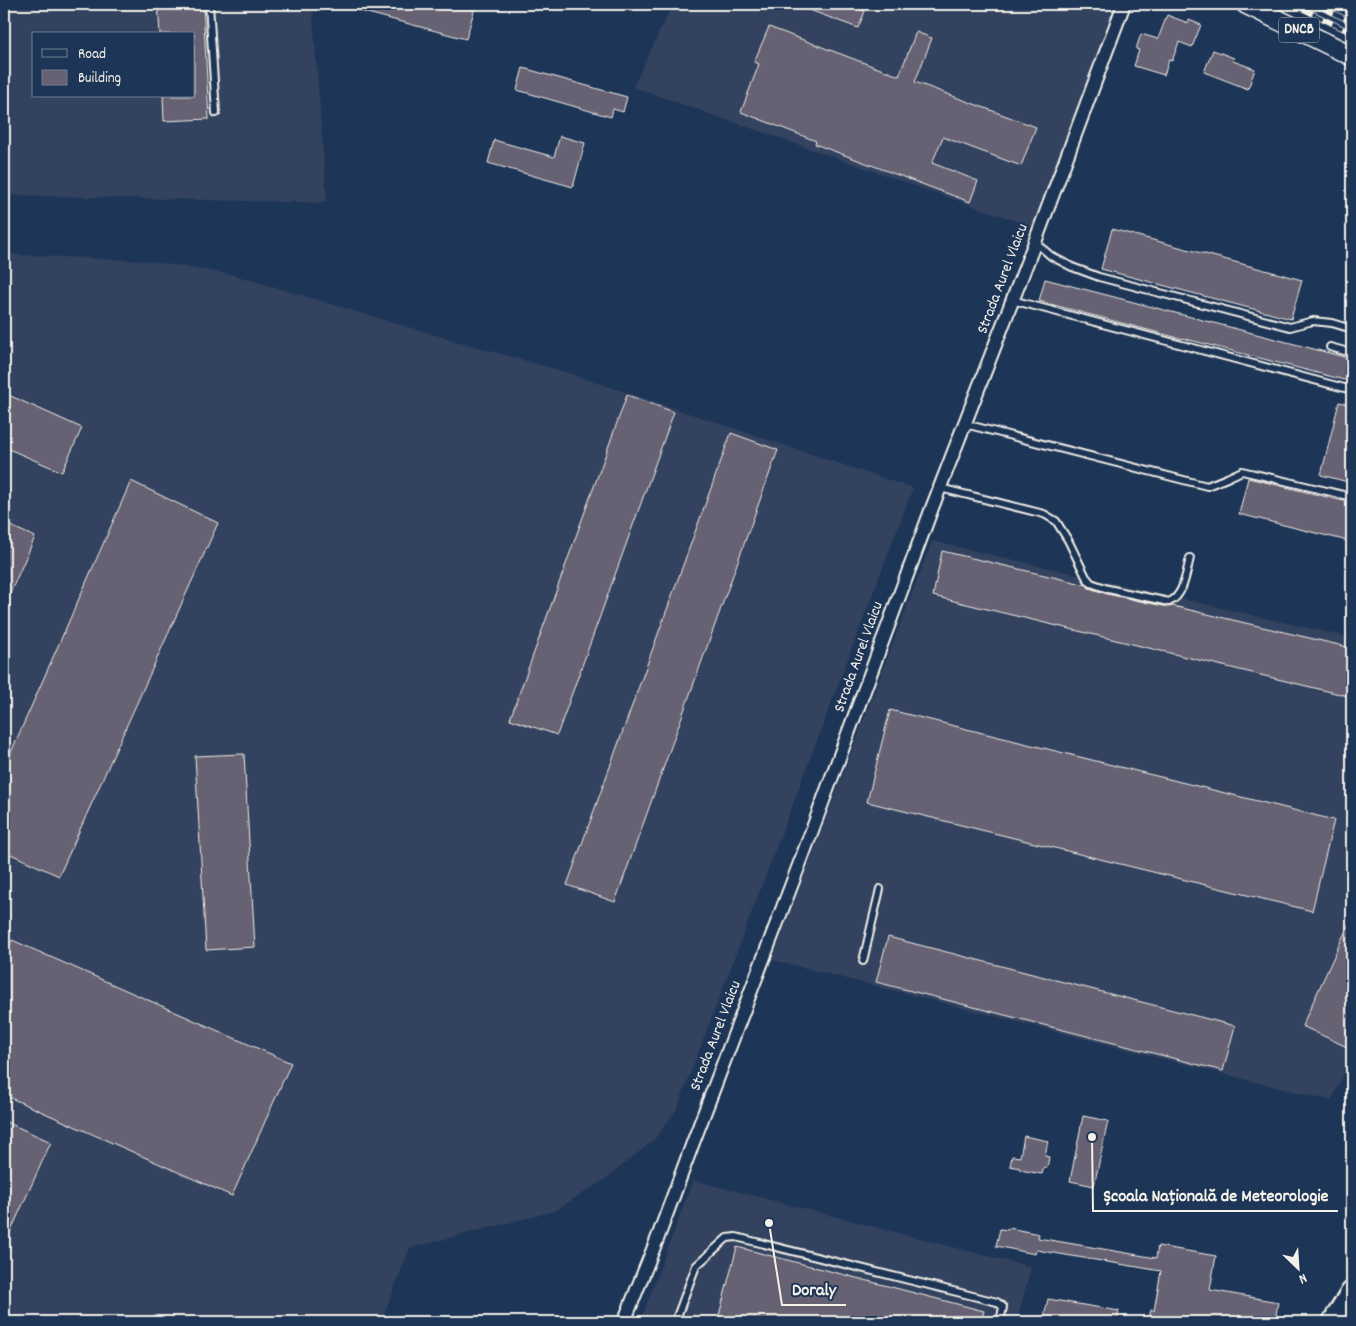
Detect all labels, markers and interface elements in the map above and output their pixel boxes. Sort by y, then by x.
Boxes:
road number: DNCB [1279,18,1319,42]
legend [32,32,195,98]
text: Road [78,44,106,66]
text: Building [78,68,121,90]
street label: Strada Aurel Vlaicu [971,220,1035,337]
street label: Strada Aurel Vlaicu [828,598,890,716]
street label: Strada Aurel Vlaicu [684,977,748,1094]
callout: Școala Națională de Meteorologie [1093,1178,1338,1211]
text: Școala Națională de Meteorologie [1104,1185,1329,1210]
north arrow [1274,1244,1324,1294]
text: N [1295,1267,1310,1289]
callout: Doraly [782,1272,846,1305]
text: Doraly [792,1279,837,1304]

